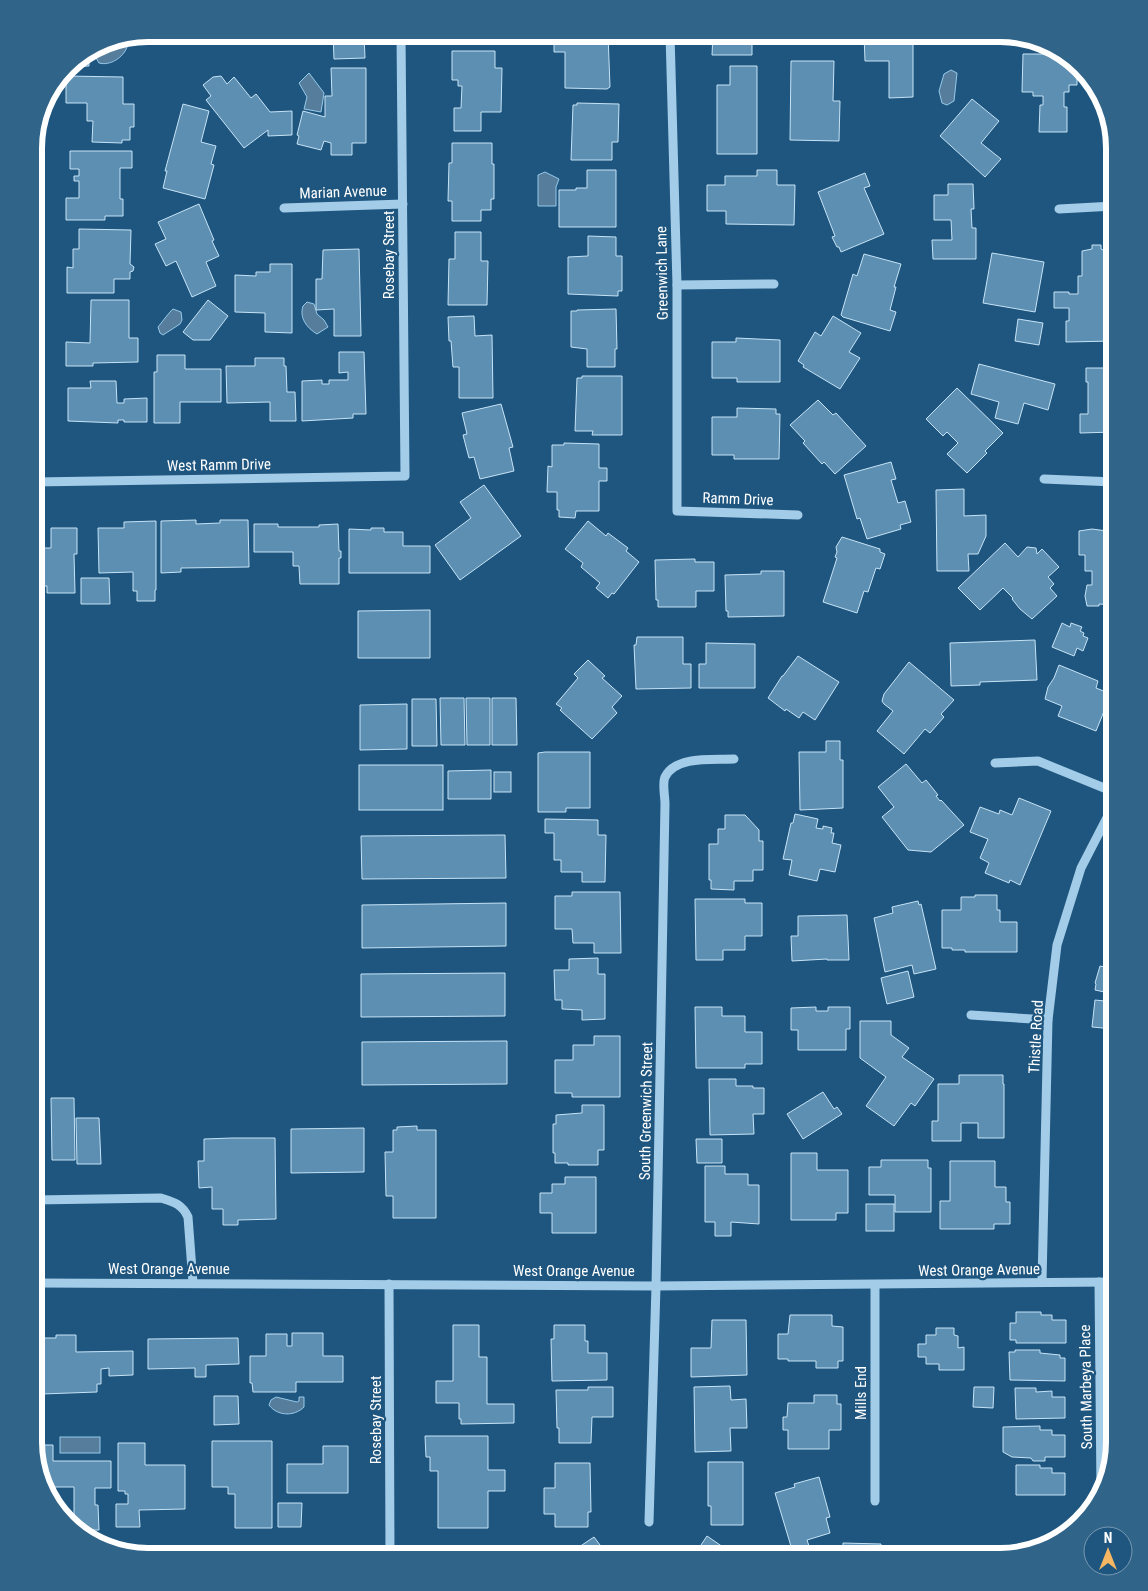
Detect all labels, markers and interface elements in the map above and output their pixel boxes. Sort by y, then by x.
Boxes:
street label: Marian Avenue [299,181,387,203]
street label: Rosebay Street [380,211,398,299]
street label: Greenwich Lane [652,226,672,320]
street label: West Ramm Drive [167,455,271,475]
street label: Ramm Drive [702,489,774,509]
street label: Thistle Road [1025,1000,1047,1074]
street label: South Greenwich Street [636,1042,656,1180]
street label: West Orange Avenue [108,1260,230,1278]
street label: West Orange Avenue [918,1260,1040,1280]
street label: West Orange Avenue [513,1262,635,1280]
street label: South Marbeya Place [1076,1324,1096,1450]
street label: Mills End [852,1366,870,1420]
street label: Rosebay Street [367,1376,385,1464]
north arrow [1083,1526,1133,1576]
text: N [1104,1530,1112,1546]

